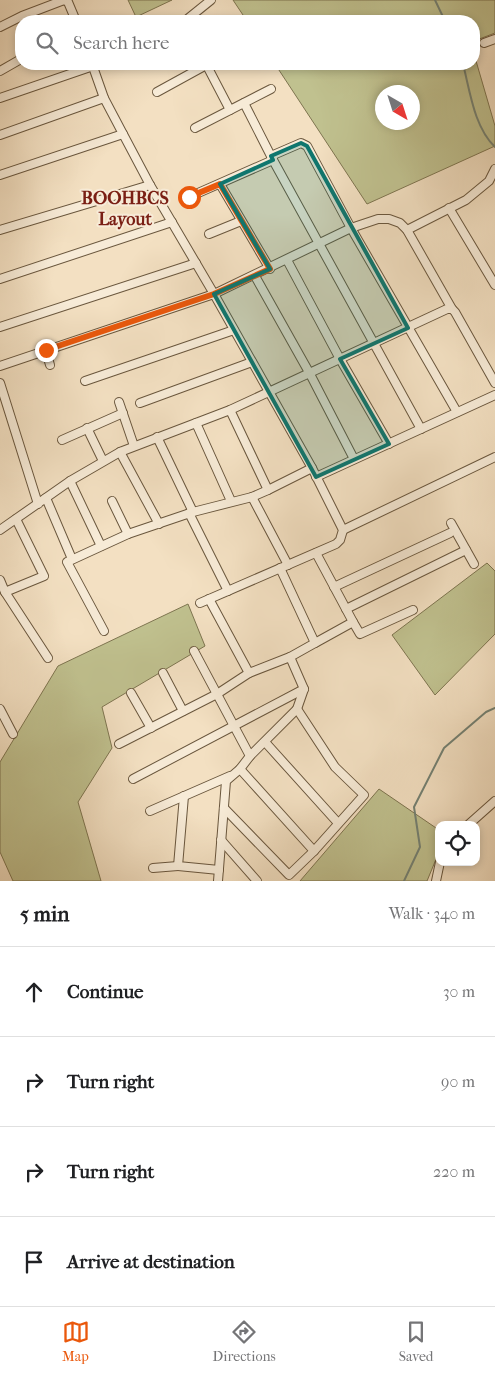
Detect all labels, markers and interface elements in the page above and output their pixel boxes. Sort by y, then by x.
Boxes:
search box [15,15,480,70]
icon: search [33,29,61,57]
text: Search here [73,32,169,54]
north arrow [375,85,420,130]
route start [178,186,201,209]
district label: BOOHBCS Layout [81,188,169,230]
route end [35,339,58,362]
map controls [435,821,480,866]
button: locate [435,821,480,866]
text: 5 min [20,902,69,926]
text: Walk · 340 m [389,904,475,923]
icon: ahead [20,978,48,1006]
text: Continue [67,981,143,1003]
text: 30 m [443,982,475,1001]
icon: right [20,1068,48,1096]
text: Turn right [67,1071,154,1093]
text: 90 m [441,1072,475,1091]
icon: right [20,1158,48,1186]
text: Turn right [67,1161,154,1183]
text: 220 m [433,1162,475,1181]
icon: arrive [20,1248,48,1276]
text: Arrive at destination [67,1251,235,1273]
tab: Map [62,1318,90,1365]
tab: Directions [213,1318,276,1365]
tab: Saved [399,1318,433,1365]

